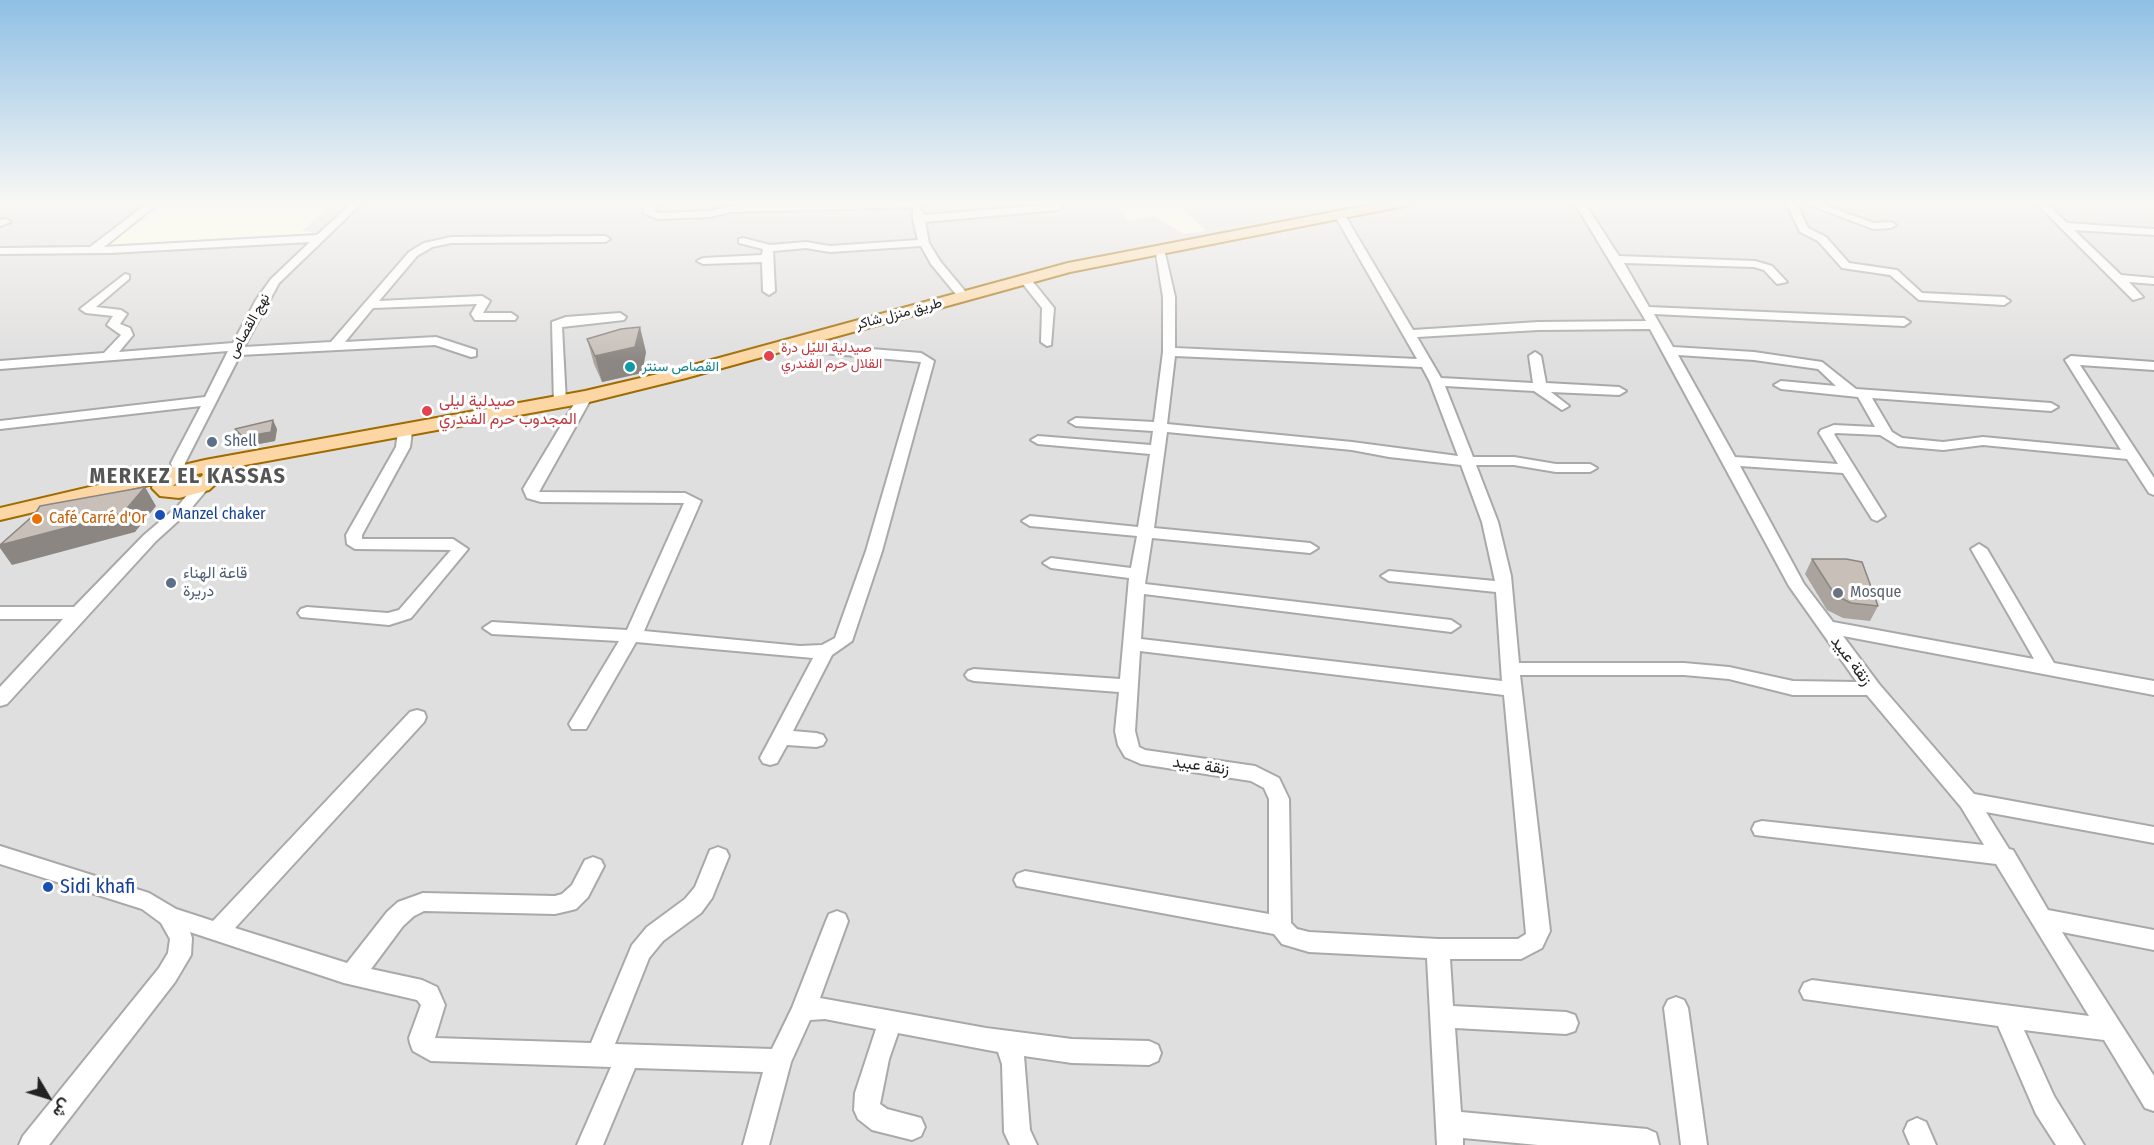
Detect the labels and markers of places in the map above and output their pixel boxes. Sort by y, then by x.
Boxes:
place label: صيدلية الليل درة القلال حرم الفندري [781,340,882,372]
marker: صيدلية الليل درة القلال حرم الفندري [762,349,776,363]
place label: القصاص سنتر [642,359,719,375]
marker: القصاص سنتر [623,360,637,374]
place label: صيدلية ليلى المجدوب حرم الفندري [439,392,577,430]
marker: صيدلية ليلى المجدوب حرم الفندري [420,404,434,418]
place label: Shell [224,432,257,452]
marker: Shell [205,435,219,449]
place label: Manzel chaker [172,505,266,525]
marker: Manzel chaker [153,508,167,522]
place label: Café Carré d'Or [49,509,147,529]
marker: Café Carré d'Or [30,512,44,526]
place label: قاعة الهناء دريرة [183,564,247,602]
marker: قاعة الهناء دريرة [164,576,178,590]
place label: Mosque [1850,583,1901,603]
marker: Mosque [1831,586,1845,600]
place label: Sidi khafi [60,875,136,899]
marker: Sidi khafi [41,880,55,894]

